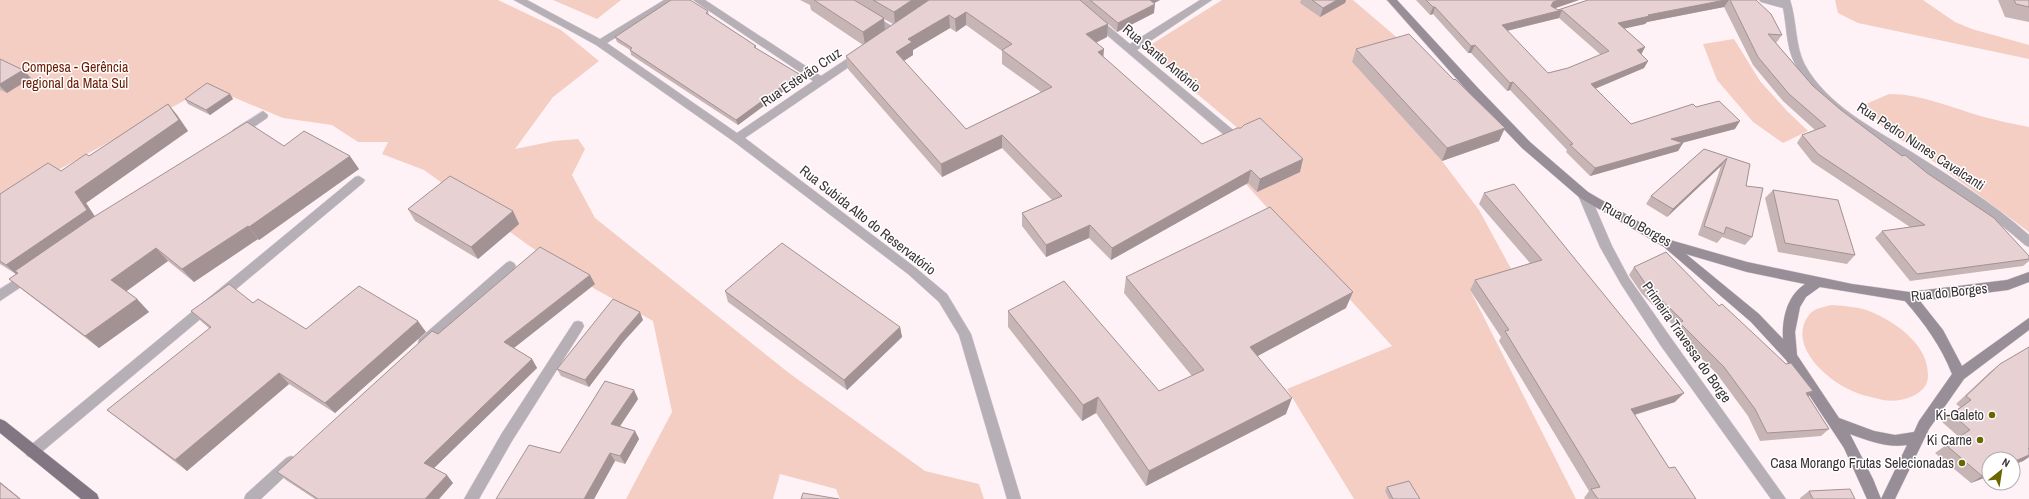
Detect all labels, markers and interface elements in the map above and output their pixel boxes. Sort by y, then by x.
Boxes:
street label: Rua Santo Antônio [1119,20,1205,96]
street label: Rua Estevão Cruz [757,43,845,111]
park label: Compesa - Gerência regional da Mata Sul [22,58,129,92]
street label: Rua Pedro Nunes Cavalcanti [1854,98,1988,194]
street label: Rua Subida Alto do Reservatório [796,161,940,279]
street label: Rua do Borges [1599,198,1675,251]
street label: Primeira Travessa do Borge [1638,278,1736,406]
street label: Rua do Borges [1910,279,1988,305]
place label: Ki-Galeto [1936,406,1984,424]
marker: Ki-Galeto [1987,410,1997,420]
place label: Ki Carne [1927,431,1972,449]
marker: Ki Carne [1975,435,1985,445]
north arrow [1981,451,2021,491]
place label: Casa Morango Frutas Selecionadas [1770,454,1954,472]
text: N [2000,455,2012,470]
marker: Casa Morango Frutas Selecionadas [1957,458,1967,468]

